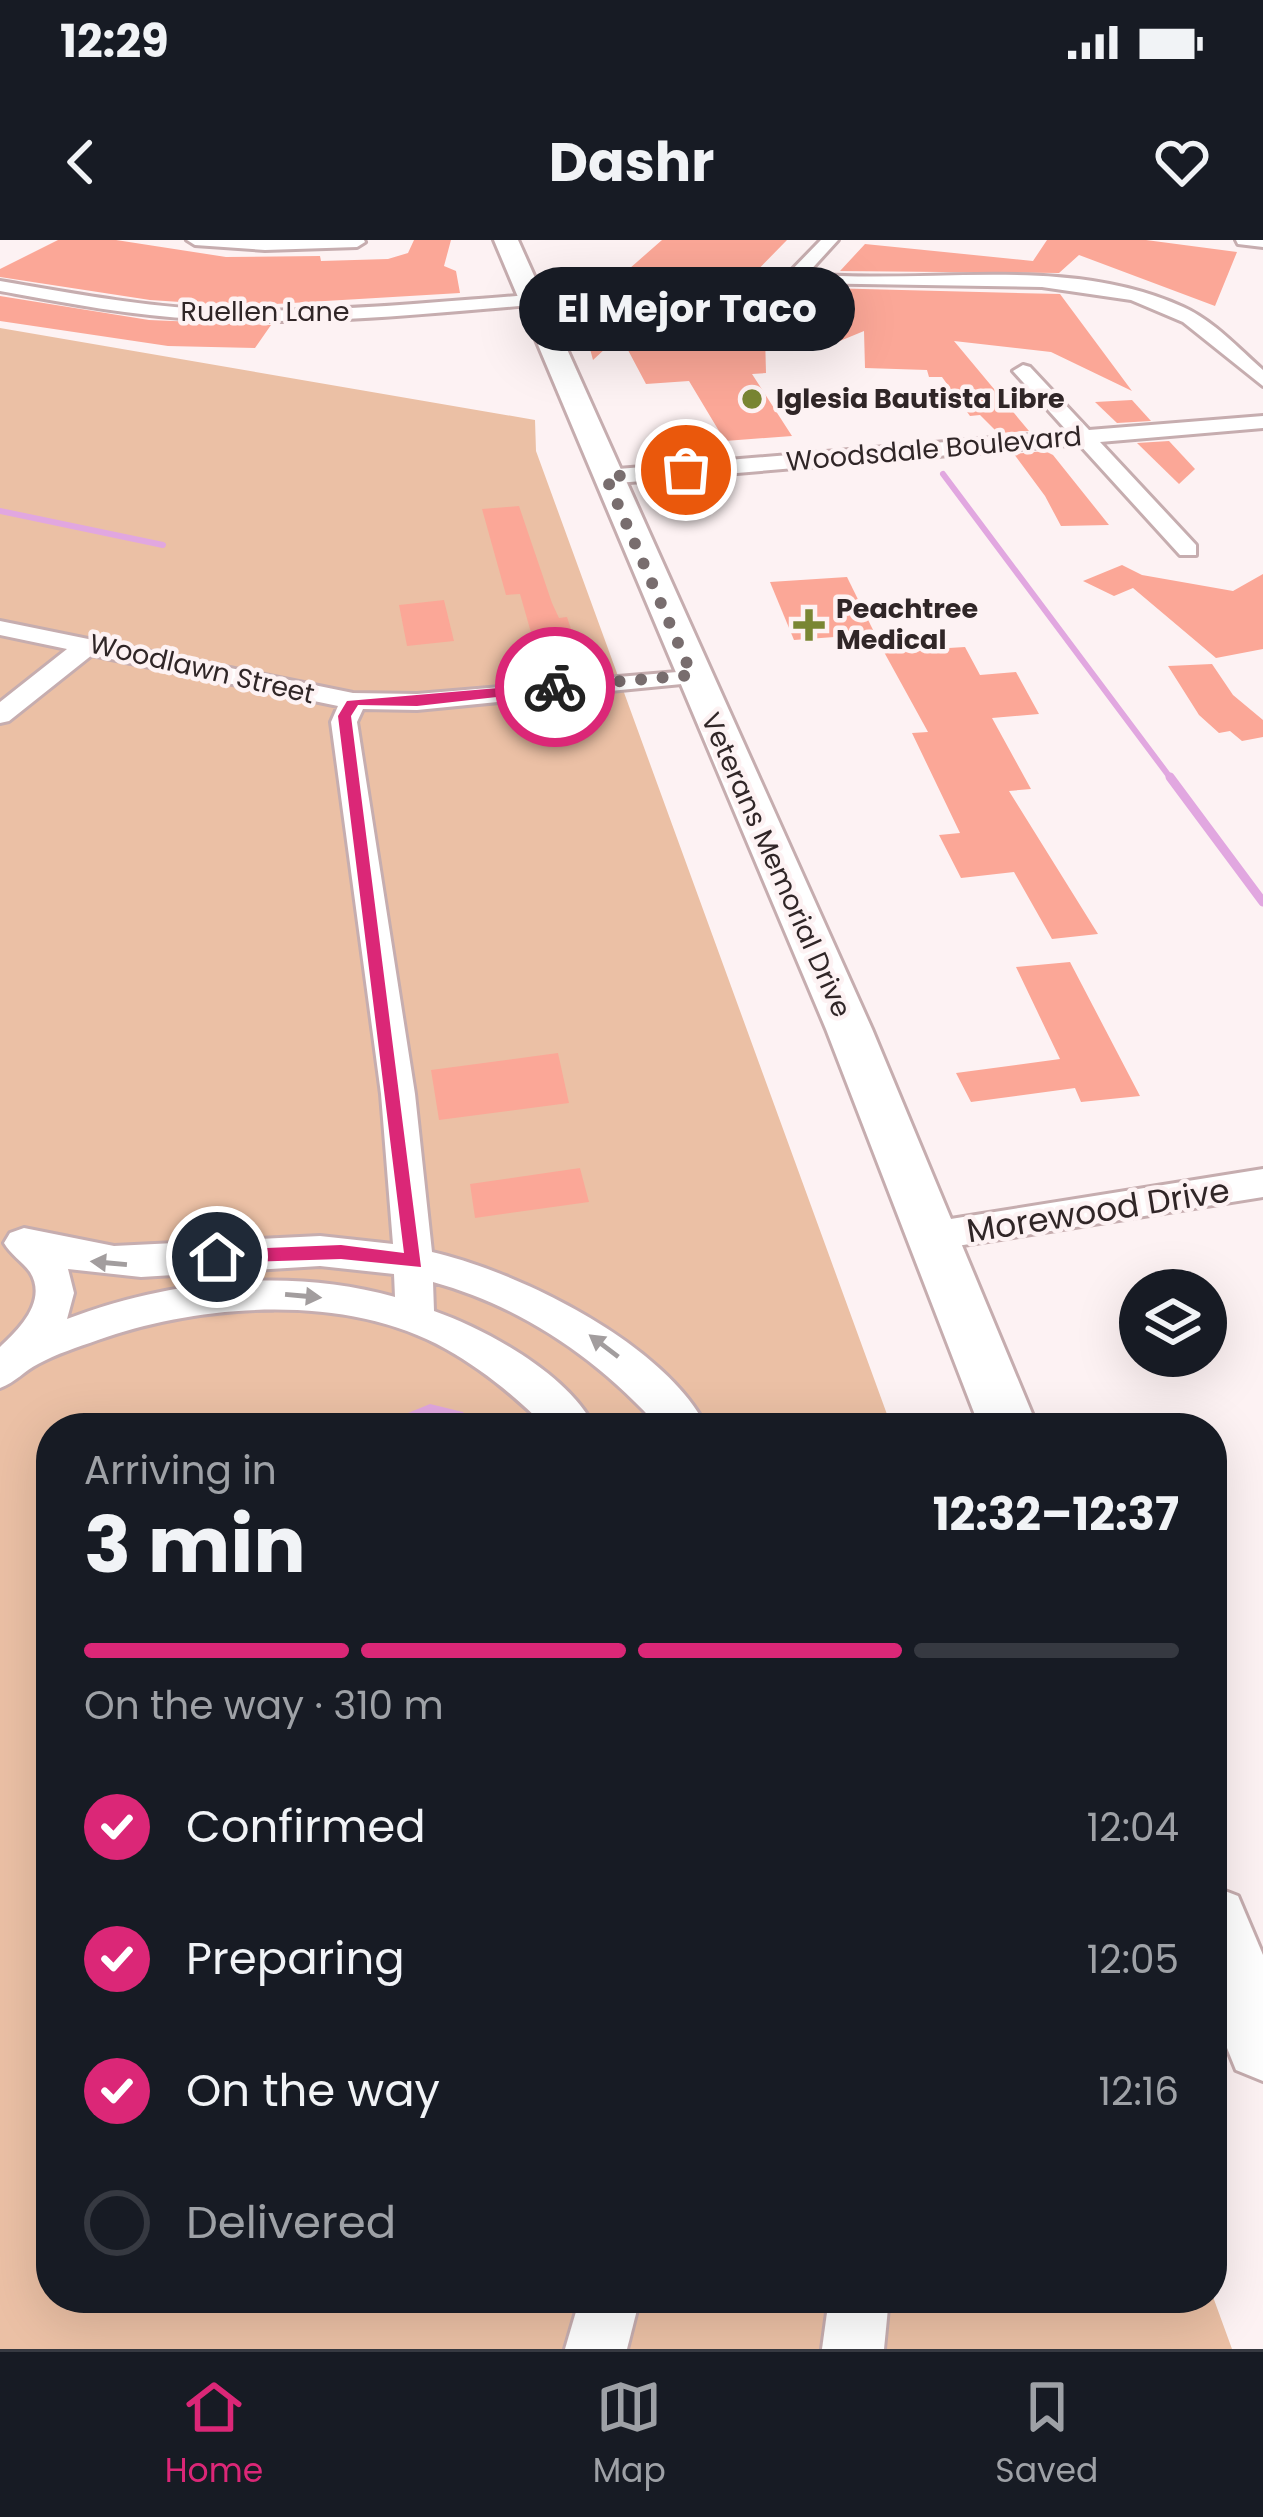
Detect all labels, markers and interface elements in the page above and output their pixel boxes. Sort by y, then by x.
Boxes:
text: 12:29 [60,10,169,73]
text: Dashr [549,124,714,200]
icon: back [48,129,114,195]
icon: heart [1149,129,1215,195]
callout: El Mejor Taco [518,266,854,350]
text: El Mejor Taco [557,281,817,336]
street label: Ruellen Lane [181,293,349,330]
place label: Iglesia Bautista Libre [776,380,1065,417]
marker: Iglesia Bautista Libre [739,386,765,412]
street label: Woodsdale Boulevard [785,417,1083,480]
pin [635,419,737,521]
icon: bag [653,437,719,503]
place label: Peachtree Medical [836,590,978,658]
marker: Peachtree Medical [793,609,825,641]
street label: Woodlawn Street [86,625,318,712]
courier [495,627,615,747]
icon: bike [522,654,588,720]
street label: Veterans Memorial Drive [692,707,860,1023]
street label: Morewood Drive [963,1167,1233,1254]
pin [166,1206,268,1308]
icon: home [184,1224,250,1290]
one-way arrow [90,1253,127,1272]
map controls [1119,1269,1227,1377]
button: layers [1119,1269,1227,1377]
one-way arrow [285,1287,322,1306]
one-way arrow [588,1334,619,1358]
text: Arriving in [84,1443,277,1498]
text: 12:32–12:37 [933,1483,1179,1546]
text: 3 min [84,1490,306,1599]
text: On the way · 310 m [84,1678,444,1733]
icon: check [84,1794,150,1860]
text: Confirmed [186,1795,426,1858]
text: 12:04 [1087,1800,1179,1855]
icon: check [84,1926,150,1992]
text: Preparing [186,1927,405,1990]
text: 12:05 [1087,1932,1179,1987]
icon: check [84,2058,150,2124]
text: On the way [186,2059,440,2122]
text: 12:16 [1099,2064,1179,2119]
text: Delivered [186,2191,396,2254]
tab: Home [165,2374,263,2496]
tab: Map [593,2374,666,2496]
tab: Saved [995,2374,1098,2496]

